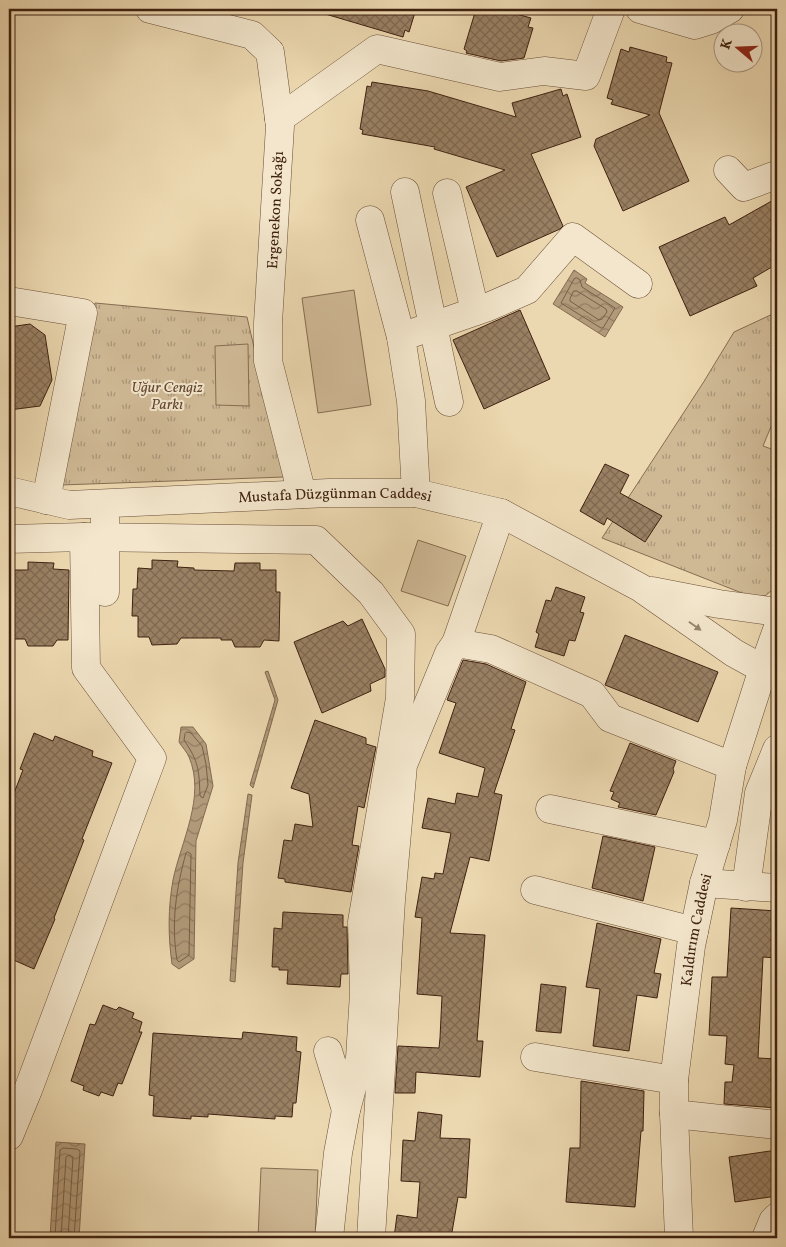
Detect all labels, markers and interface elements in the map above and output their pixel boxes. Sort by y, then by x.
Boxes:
north arrow [714,22,764,72]
text: K [716,36,738,52]
street label: Ergenekon Sokağı [263,151,290,270]
park label: Uğur Cengiz Parkı [131,378,203,416]
street label: Mustafa Düzgünman Caddesi [238,484,434,509]
one-way arrow [688,621,702,631]
street label: Kaldırım Caddesi [677,871,718,988]

